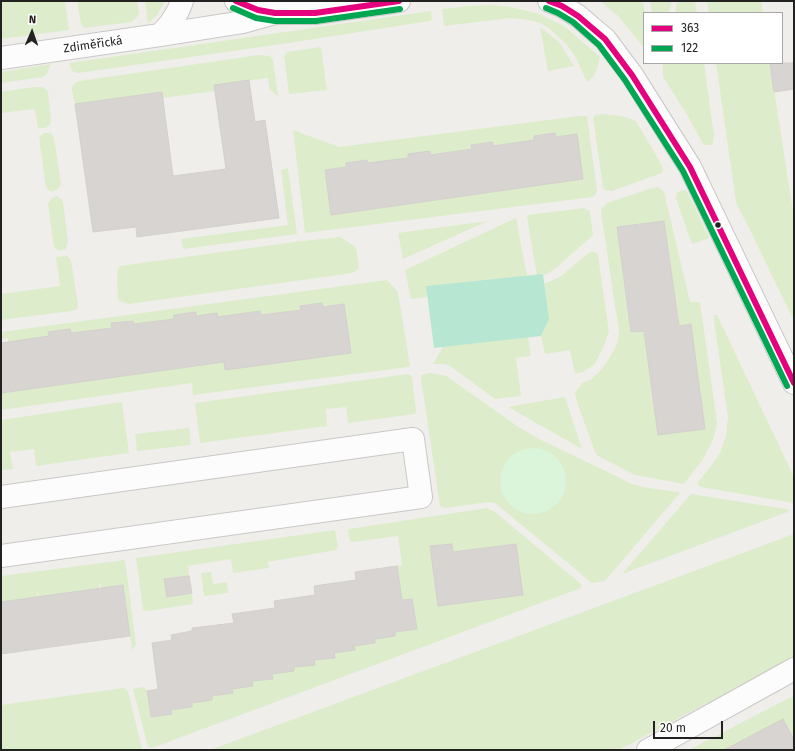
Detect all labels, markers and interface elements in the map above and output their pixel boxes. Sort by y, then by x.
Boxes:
north arrow [12,12,52,52]
legend [643,12,783,64]
text: N [29,13,36,26]
text: 363 [681,21,699,35]
street label: Zdiměřická [62,34,124,56]
text: 122 [681,41,698,55]
unlabelled marker [713,220,723,230]
scale bar [655,713,725,739]
text: 20 m [660,721,686,735]

